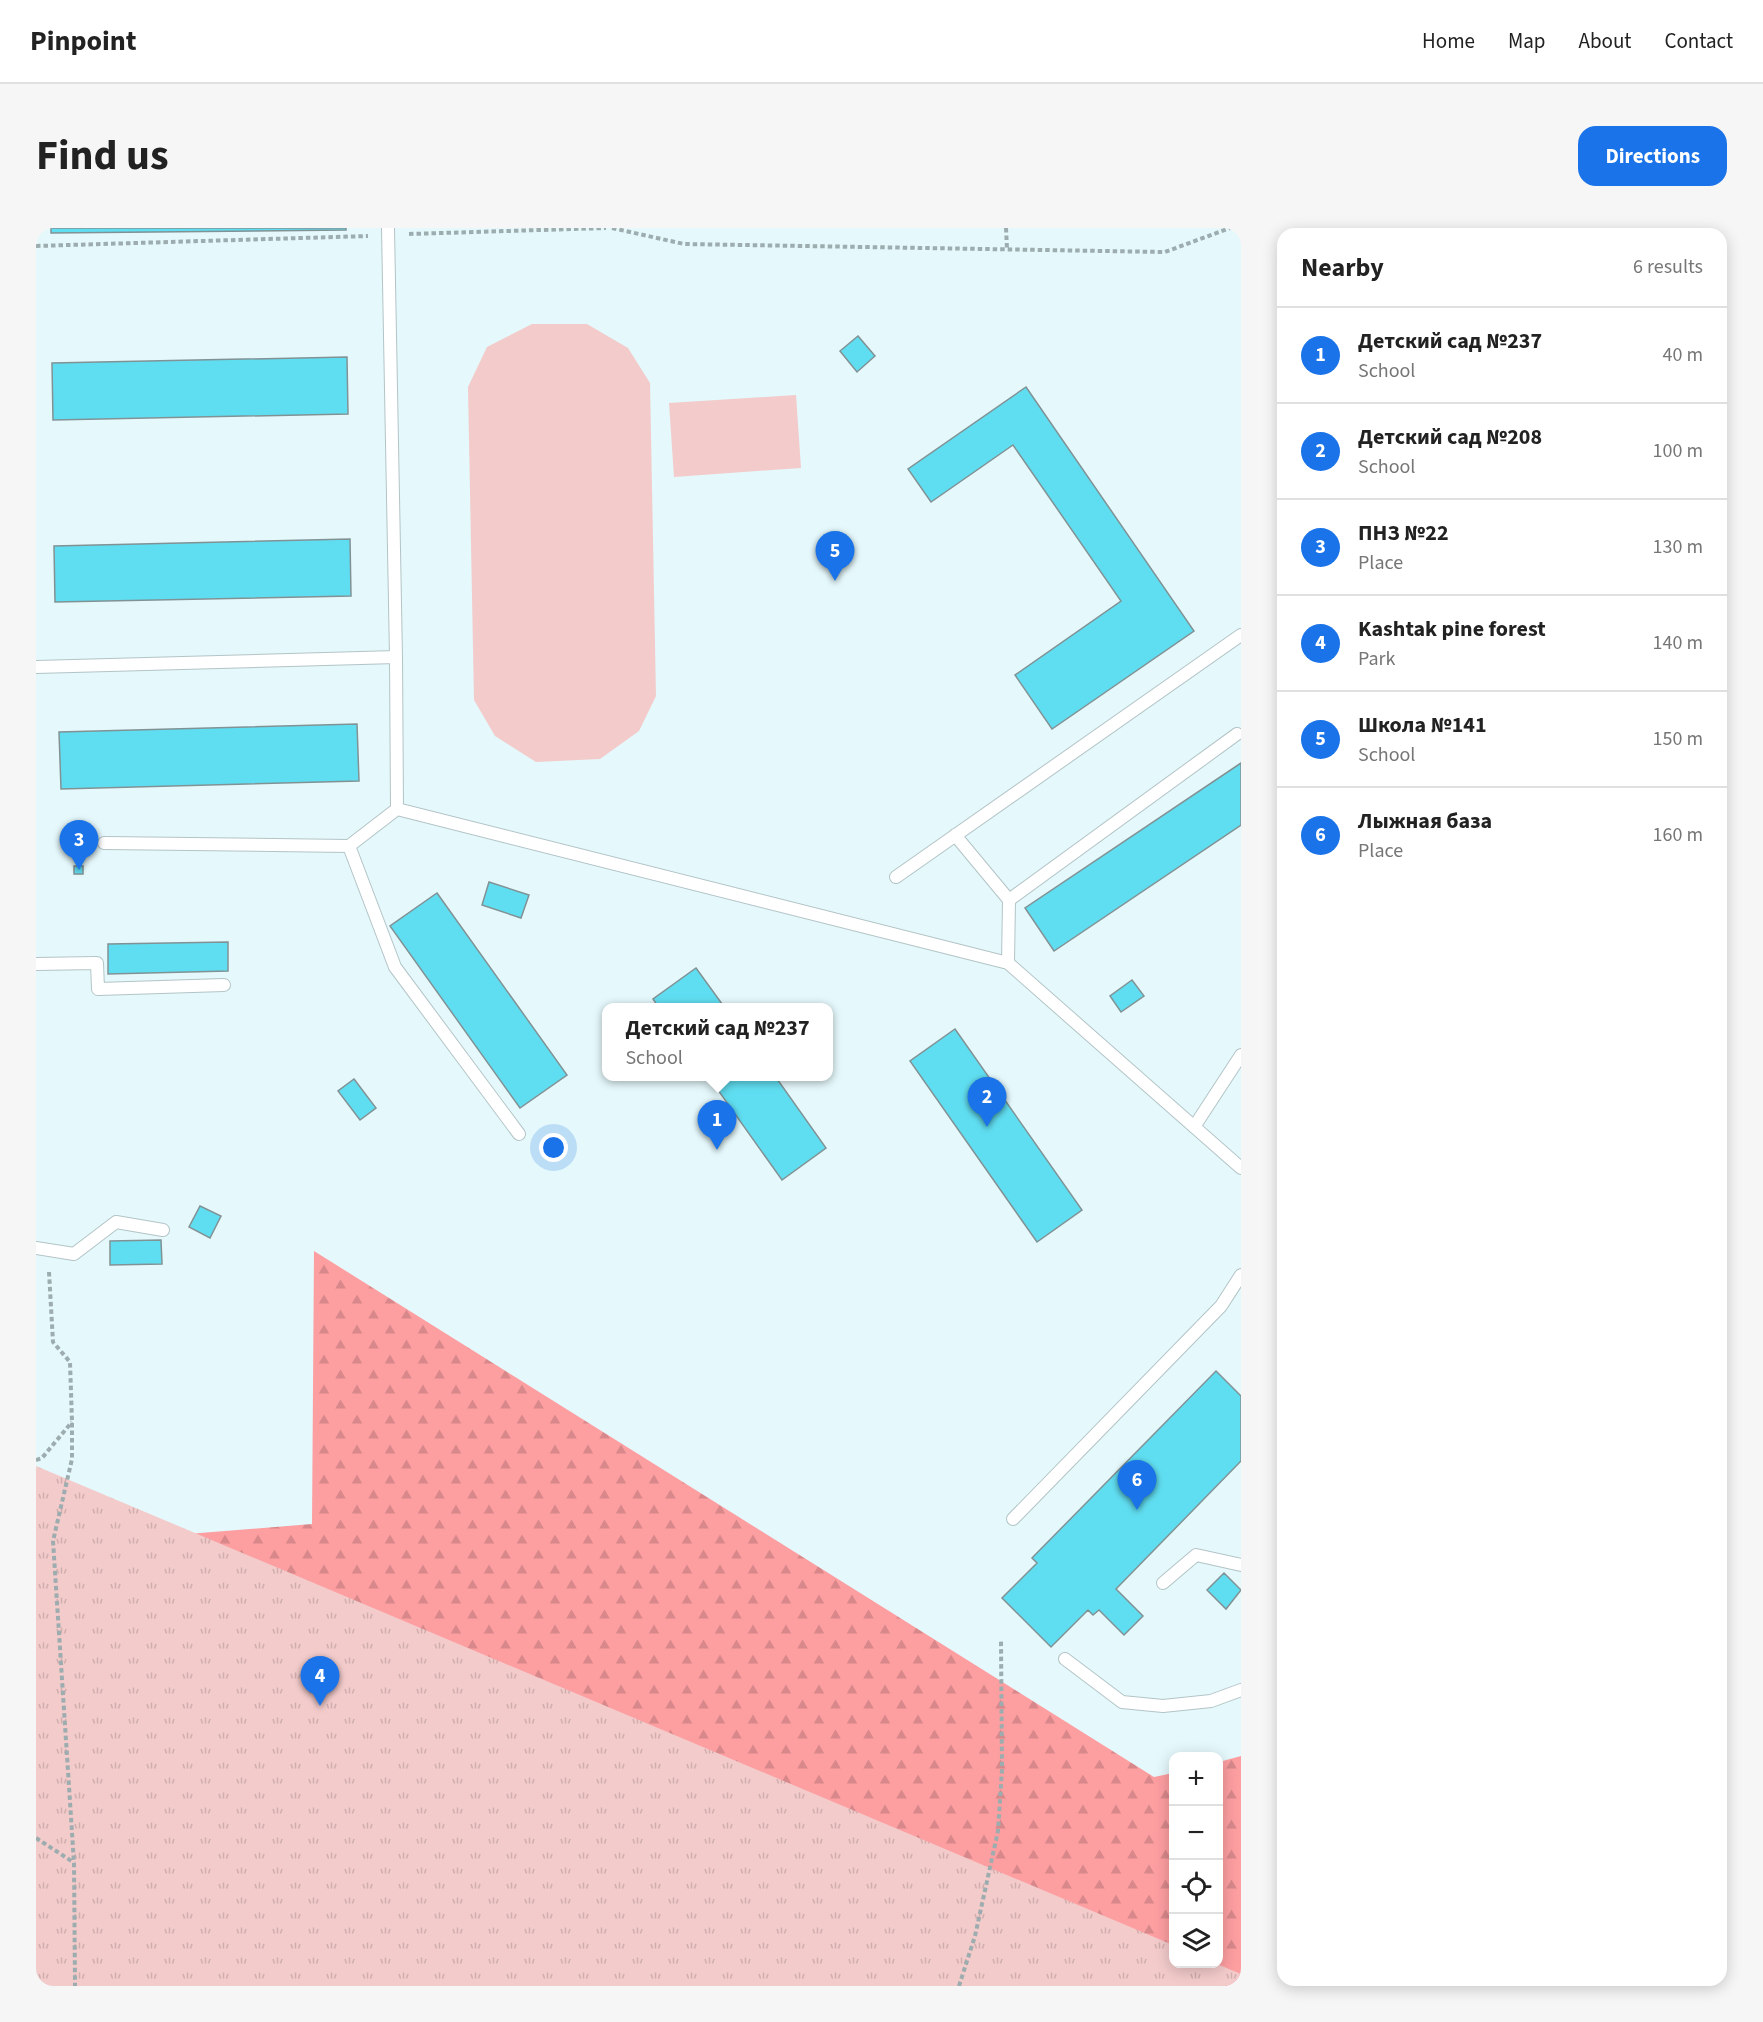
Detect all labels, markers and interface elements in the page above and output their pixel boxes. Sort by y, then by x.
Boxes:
text: Pinpoint [30,21,137,61]
text: Home [1422,26,1475,56]
text: Map [1508,26,1546,56]
text: About [1579,26,1631,56]
text: Contact [1664,26,1733,56]
text: Find us [36,126,169,186]
button: Directions [1578,126,1727,186]
text: Nearby [1301,249,1384,286]
text: 6 results [1633,253,1703,281]
text: Детский сад №237 [1358,325,1542,357]
text: 1 [1315,341,1326,369]
text: 40 m [1663,341,1703,369]
text: School [1358,357,1415,385]
text: Детский сад №208 [1358,421,1542,453]
text: 2 [1315,437,1326,465]
text: 100 m [1653,437,1703,465]
text: School [1358,453,1415,481]
text: ПНЗ №22 [1358,517,1449,549]
pin: 5 [816,532,854,581]
text: 3 [1315,533,1326,561]
text: 130 m [1653,533,1703,561]
text: Place [1358,549,1403,577]
text: Kashtak pine forest [1358,613,1546,645]
text: 4 [1315,629,1326,657]
text: 140 m [1653,629,1703,657]
text: Park [1358,645,1395,673]
text: Школа №141 [1358,709,1487,741]
text: 5 [1315,725,1326,753]
text: 150 m [1653,725,1703,753]
text: School [1358,741,1415,769]
text: Лыжная база [1358,805,1492,837]
pin: 3 [60,820,99,870]
text: 6 [1315,821,1326,849]
text: 160 m [1653,821,1703,849]
text: Place [1358,837,1403,865]
popup [602,1003,833,1081]
text: Детский сад №237 [625,1012,810,1044]
text: School [625,1044,683,1072]
pin: 2 [968,1078,1006,1127]
pin: 1 [698,1100,736,1150]
your location [539,1133,568,1162]
pin: 6 [1118,1460,1156,1510]
pin: 4 [300,1656,340,1706]
map controls [1169,1752,1223,1968]
button: + [1169,1752,1223,1806]
button: − [1169,1806,1223,1860]
button: locate [1169,1860,1223,1914]
button: layers [1169,1914,1223,1968]

